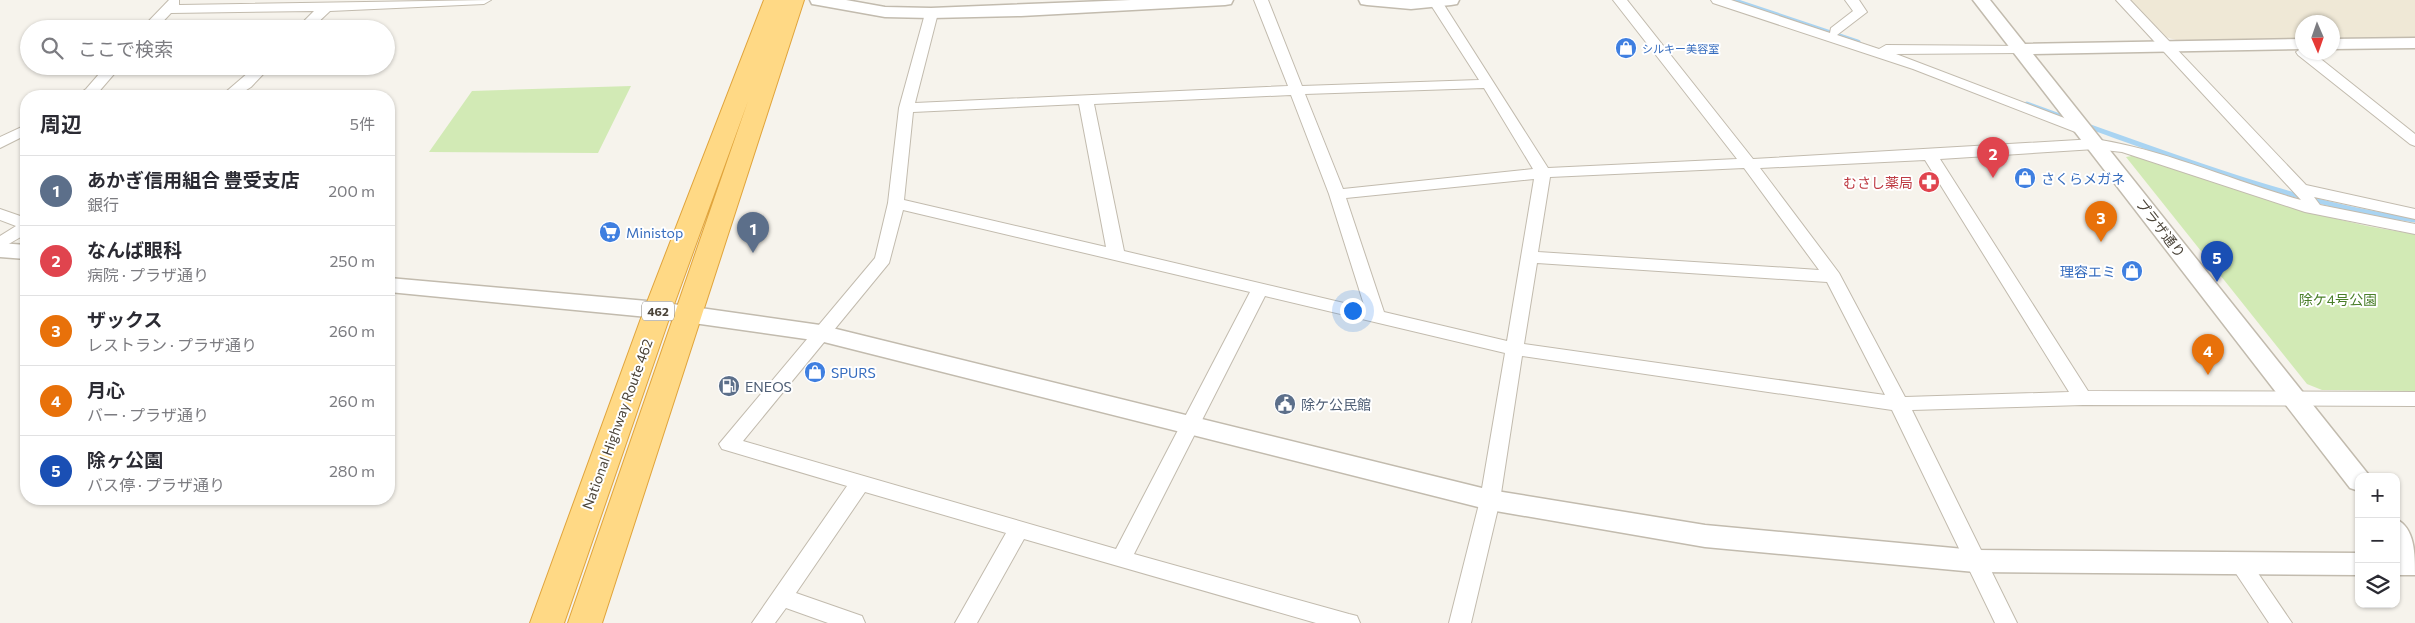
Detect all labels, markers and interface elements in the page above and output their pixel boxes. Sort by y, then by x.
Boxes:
north arrow [2295,15,2340,60]
search box [20,20,395,75]
icon: search [38,34,66,62]
shop icon: シルキー美容室 [1614,36,1638,60]
text: ここで検索 [78,37,173,60]
place label: シルキー美容室 [1642,42,1719,55]
text: 周辺 [40,111,82,136]
text: 5件 [350,114,375,133]
pin: 2 [1977,137,2009,178]
shop icon: さくらメガネ [2013,166,2037,190]
text: あかぎ信用組合 豊受支店 [87,168,300,191]
pharmacy icon: むさし薬局 [1917,170,1941,194]
place label: さくらメガネ [2041,170,2125,187]
place label: むさし薬局 [1843,174,1913,191]
text: 1 [52,181,60,200]
text: 200 m [328,181,375,200]
text: 銀行 [87,195,119,214]
street label: プラザ通り [2133,195,2189,261]
pin: 3 [2085,201,2117,242]
pin: 1 [737,212,769,253]
supermarket icon: Ministop [598,220,622,244]
place label: Ministop [626,224,683,241]
text: なんば眼科 [87,238,182,261]
pin: 5 [2201,241,2233,282]
text: 2 [51,251,61,270]
text: 250 m [329,251,375,270]
shop icon: 理容エミ [2120,259,2144,283]
place label: 理容エミ [2060,263,2116,280]
text: 病院 · プラザ通り [87,265,209,284]
park label: 除ケ4号公園 [2299,291,2377,308]
your location [1340,298,1366,324]
road number: 462 [642,302,674,321]
text: ザックス [87,308,162,331]
text: 3 [51,321,61,340]
text: 260 m [329,321,375,340]
pin: 4 [2192,334,2224,375]
text: レストラン · プラザ通り [87,335,257,354]
street label: National Highway Route 462 [578,336,656,512]
shop icon: SPURS [803,360,827,384]
place label: SPURS [831,364,876,381]
fuel station icon: ENEOS [717,374,741,398]
text: 月心 [87,378,125,401]
place label: ENEOS [745,378,792,395]
text: 4 [51,391,61,410]
text: 260 m [329,391,375,410]
public building icon: 除ケ公民館 [1273,392,1297,416]
place label: 除ケ公民館 [1301,396,1371,413]
text: バー · プラザ通り [87,405,209,424]
text: 除ヶ公園 [87,448,163,471]
text: 5 [51,461,61,480]
text: 280 m [329,461,375,480]
map controls [2355,473,2400,608]
button: + [2355,473,2400,518]
text: バス停 · プラザ通り [87,475,225,494]
button: − [2355,518,2400,563]
button: layers [2355,563,2400,608]

